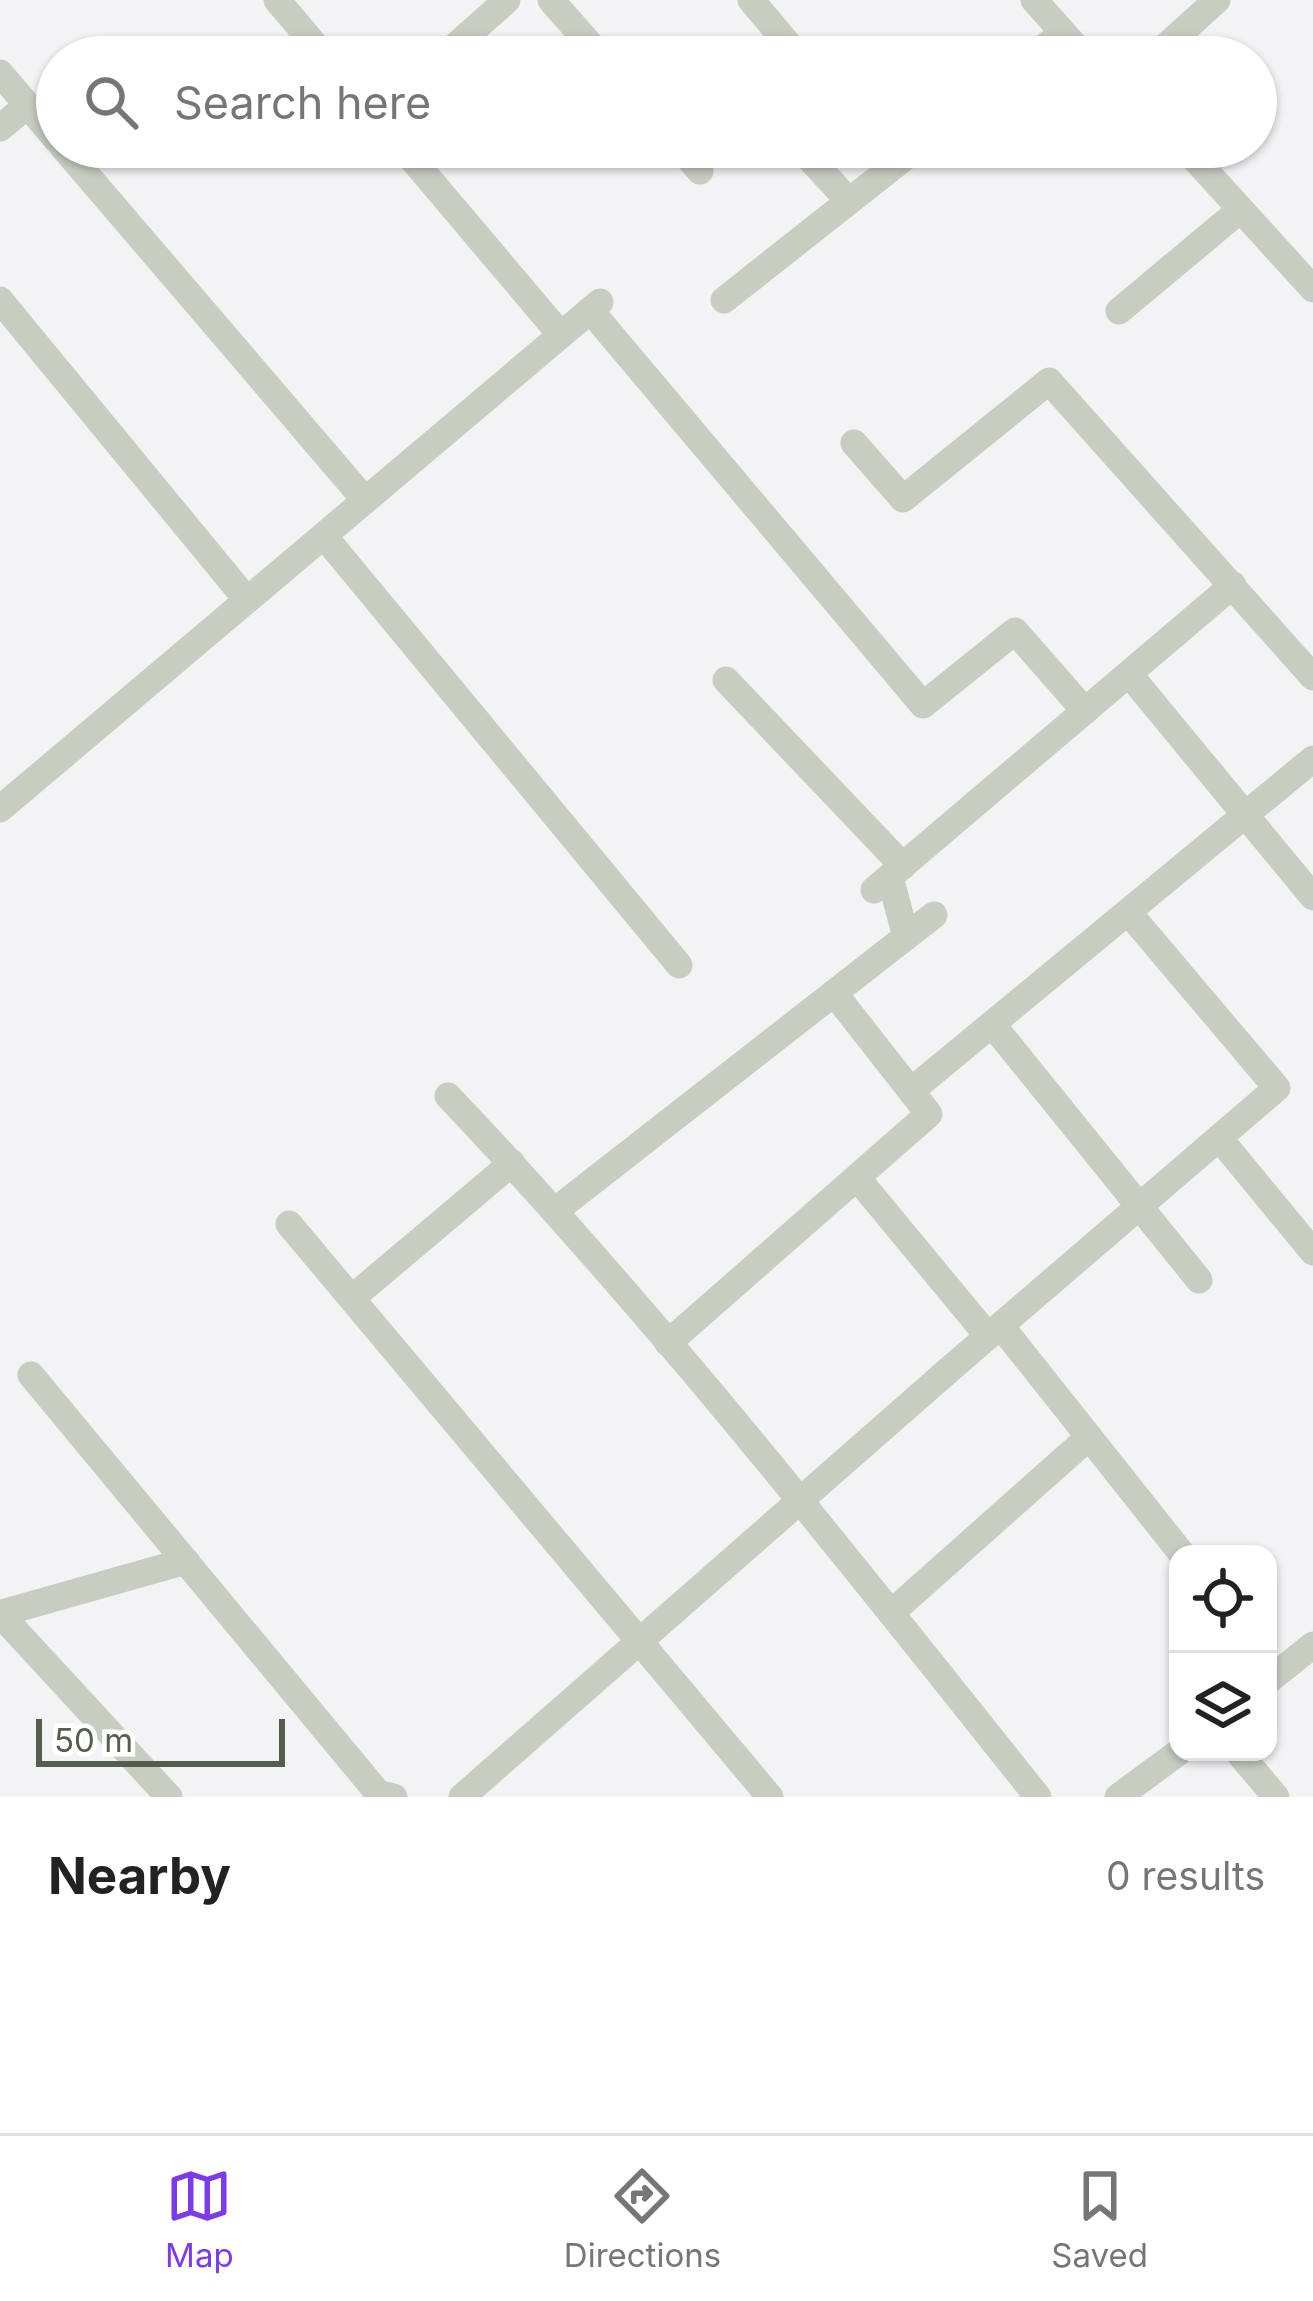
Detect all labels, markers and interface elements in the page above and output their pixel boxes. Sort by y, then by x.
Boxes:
search box [36,36,1277,168]
icon: search [78,69,144,135]
text: Search here [174,75,431,130]
map controls [1169,1545,1277,1761]
button: locate [1169,1545,1277,1653]
button: layers [1169,1653,1277,1761]
scale bar [36,1713,285,1766]
text: 50 m [54,1720,133,1760]
text: Nearby [48,1845,231,1906]
text: 0 results [1106,1852,1265,1899]
tab: Map [165,2163,234,2275]
tab: Directions [564,2163,721,2275]
tab: Saved [1051,2163,1148,2275]

